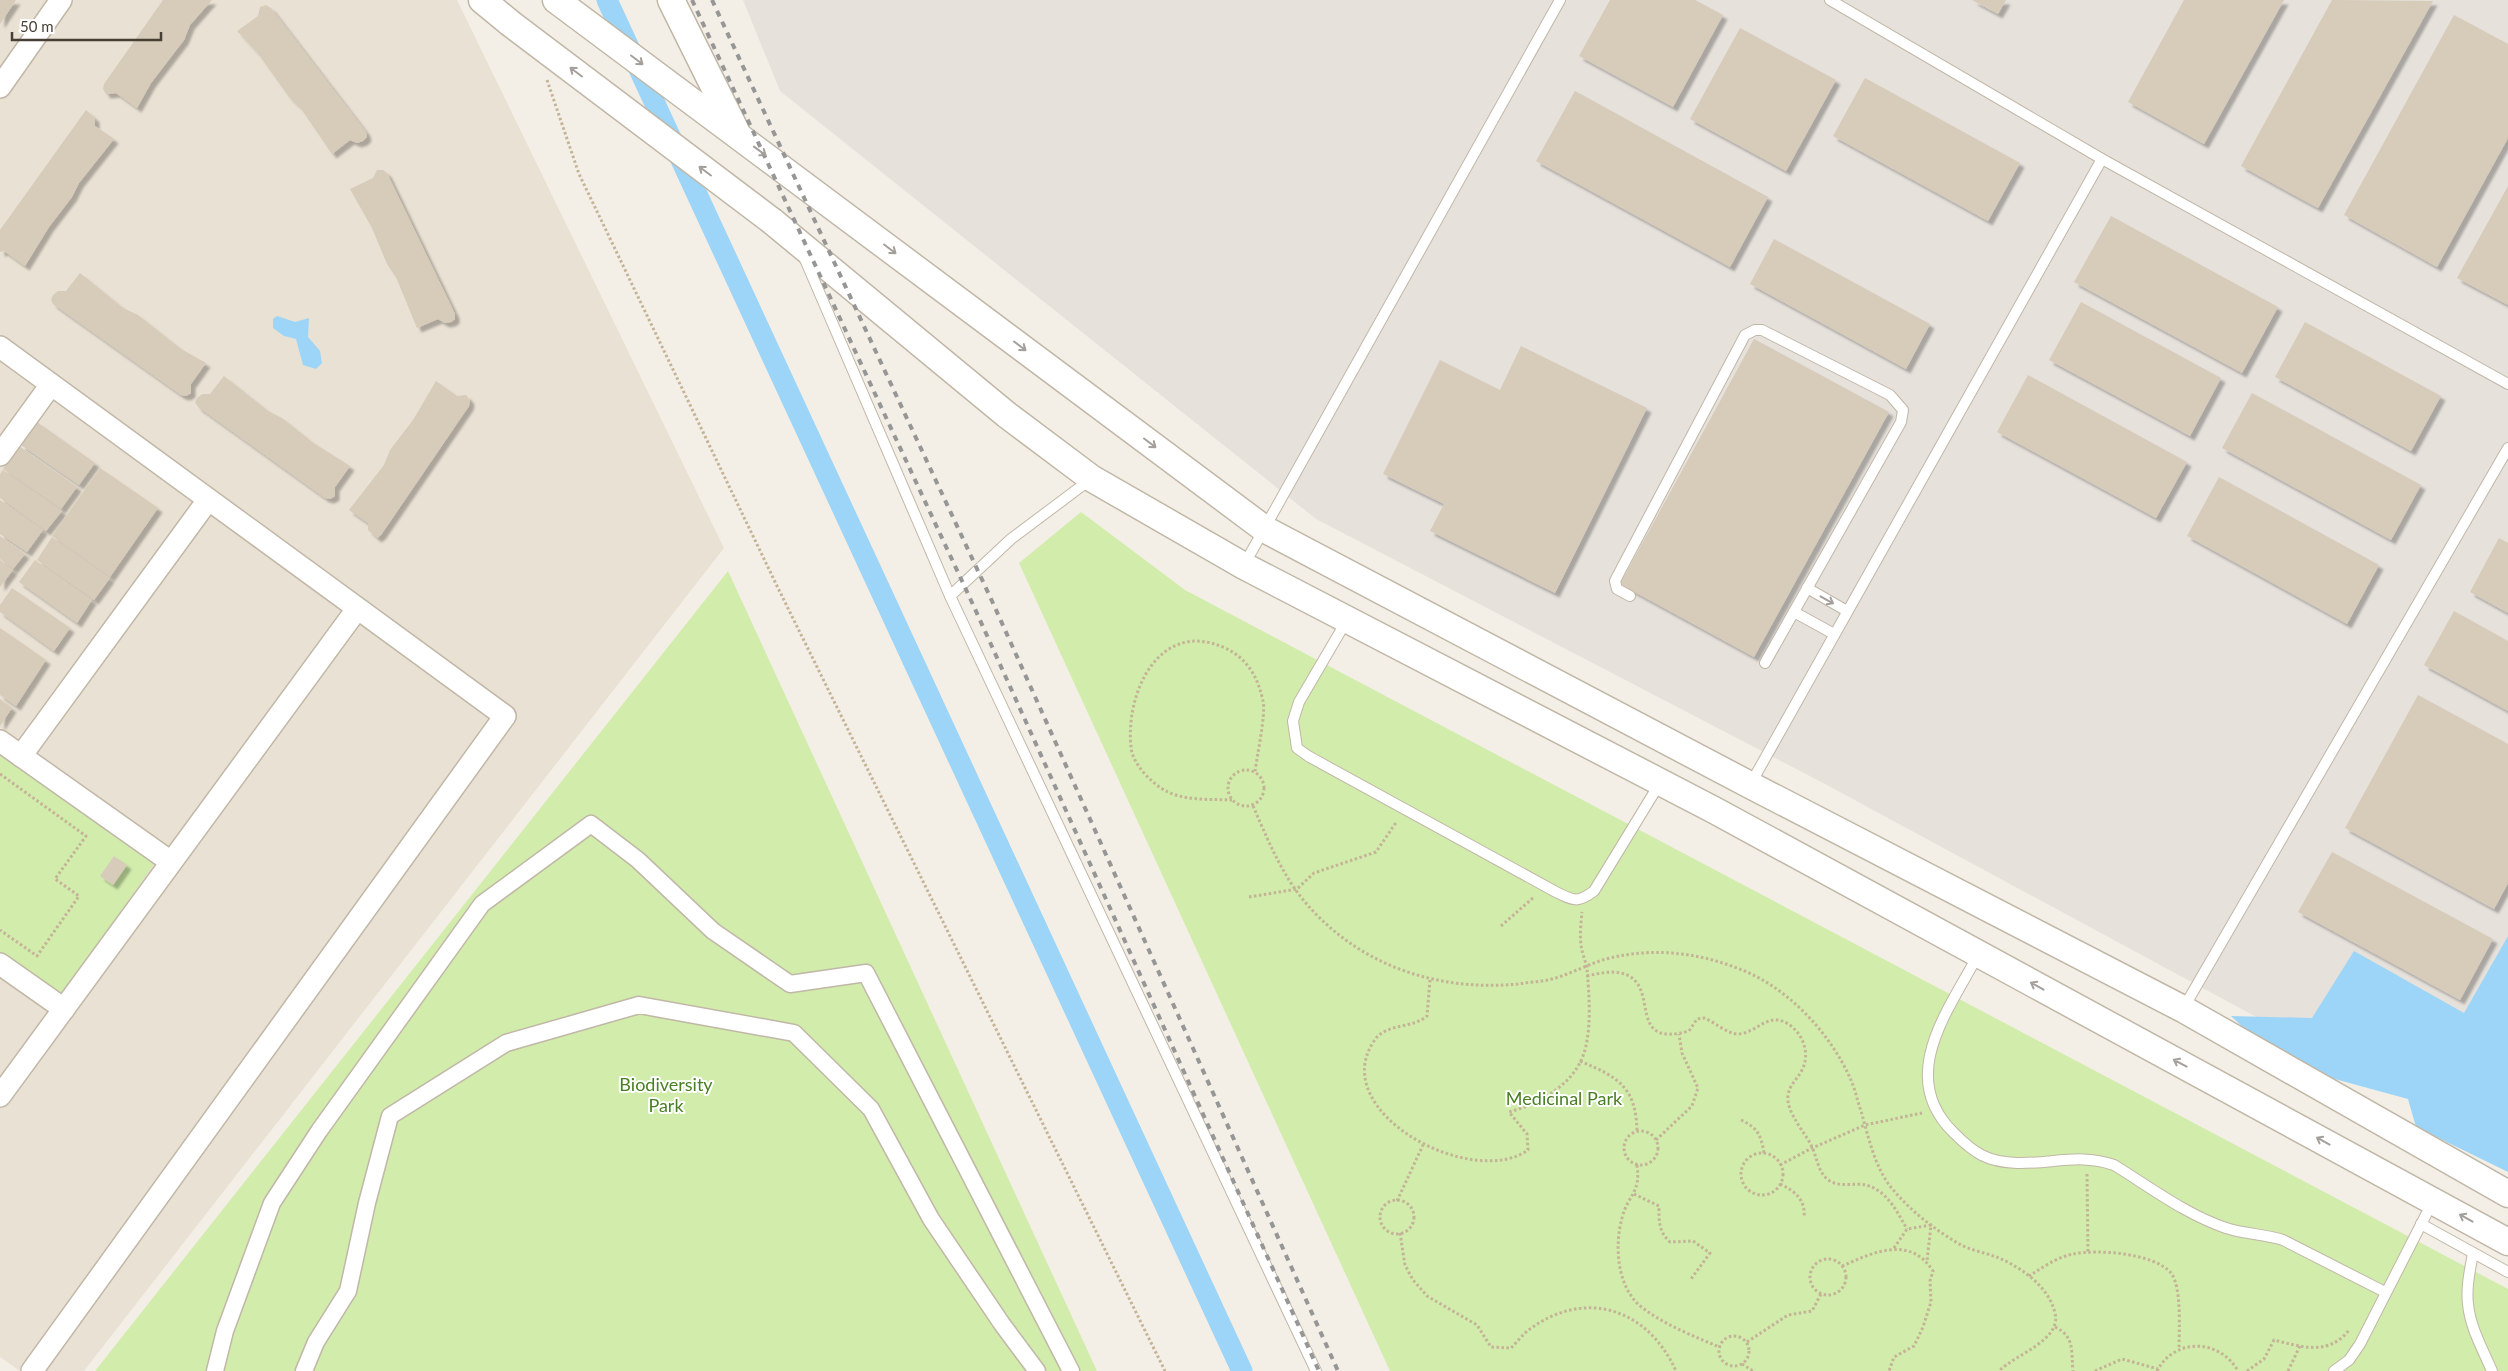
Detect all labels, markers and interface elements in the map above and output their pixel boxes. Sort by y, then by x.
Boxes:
scale bar [12,10,161,42]
text: 50 m [20,17,54,35]
one-way arrow [630,55,643,66]
one-way arrow [570,67,583,78]
one-way arrow [753,146,766,157]
one-way arrow [699,165,712,176]
one-way arrow [883,243,896,254]
one-way arrow [1013,341,1027,351]
one-way arrow [1143,438,1157,448]
one-way arrow [1819,595,1834,605]
one-way arrow [2030,981,2045,990]
one-way arrow [2173,1058,2188,1067]
park label: Biodiversity Park [619,1073,713,1116]
park label: Medicinal Park [1506,1087,1623,1109]
one-way arrow [2316,1135,2331,1145]
one-way arrow [2459,1213,2473,1223]

